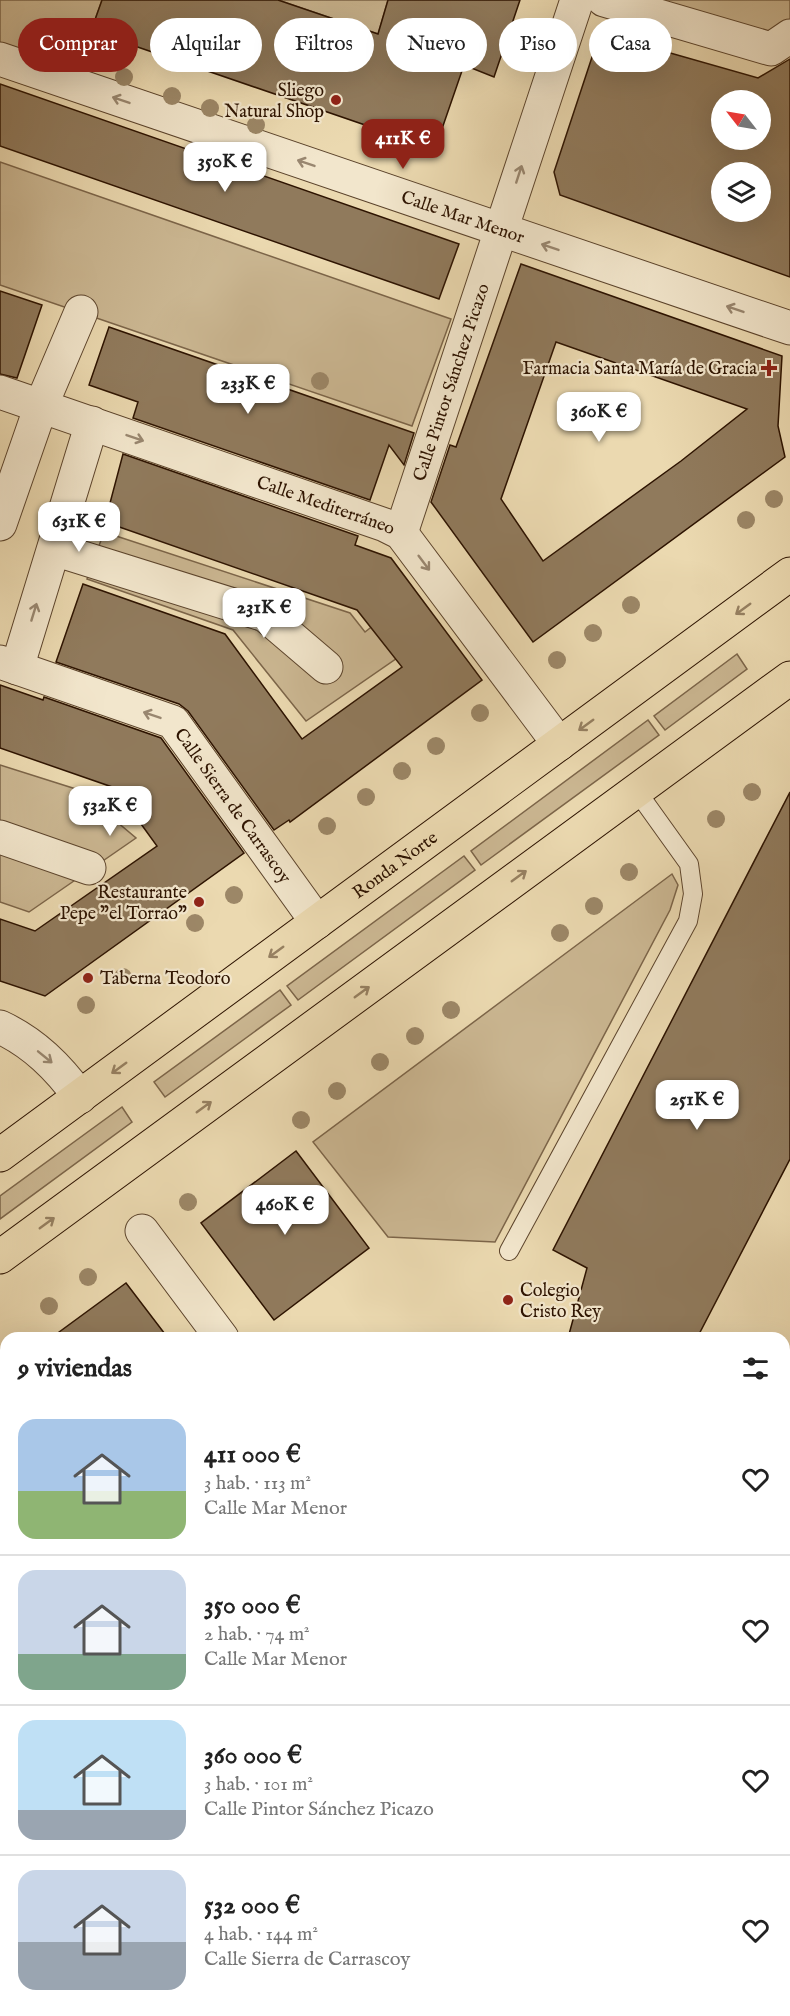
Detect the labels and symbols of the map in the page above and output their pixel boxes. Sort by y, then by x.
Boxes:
place label: Sliego Natural Shop [224,80,324,124]
north arrow [711,90,771,150]
marker: Sliego Natural Shop [329,93,343,107]
one-way arrow [112,94,131,105]
pin: 411K € [354,119,452,170]
pin: 350K € [176,142,274,193]
one-way arrow [297,157,316,168]
one-way arrow [515,165,526,184]
street label: Calle Mar Menor [398,186,527,250]
one-way arrow [541,240,560,251]
street label: Calle Pintor Sánchez Picazo [409,280,496,484]
one-way arrow [726,303,745,314]
place label: Farmacia Santa María de Gracia [522,358,757,381]
marker: Farmacia Santa María de Gracia [762,361,776,375]
pin: 233K € [199,364,297,415]
pin: 360K € [550,392,648,443]
one-way arrow [125,434,144,445]
street label: Calle Mediterráneo [253,472,399,541]
pin: 631K € [30,502,128,553]
one-way arrow [418,555,430,571]
pin: 231K € [215,588,313,639]
one-way arrow [29,603,40,622]
one-way arrow [736,603,752,615]
one-way arrow [143,708,162,719]
one-way arrow [578,718,594,731]
street label: Calle Sierra de Carrascoy [168,724,296,889]
pin: 532K € [61,786,159,837]
street label: Ronda Norte [349,827,443,905]
one-way arrow [510,870,526,883]
place label: Restaurante Pepe "el Torrao" [60,882,187,926]
marker: Restaurante Pepe "el Torrao" [192,895,206,909]
one-way arrow [269,946,285,958]
place label: Taberna Teodoro [100,968,231,991]
marker: Taberna Teodoro [81,971,95,985]
one-way arrow [353,986,369,998]
one-way arrow [36,1050,52,1063]
one-way arrow [112,1061,128,1074]
pin: 251K € [648,1080,746,1131]
one-way arrow [196,1101,212,1114]
pin: 460K € [236,1185,334,1236]
one-way arrow [39,1216,55,1229]
place label: Colegio Cristo Rey [520,1280,601,1324]
marker: Colegio Cristo Rey [501,1293,515,1307]

